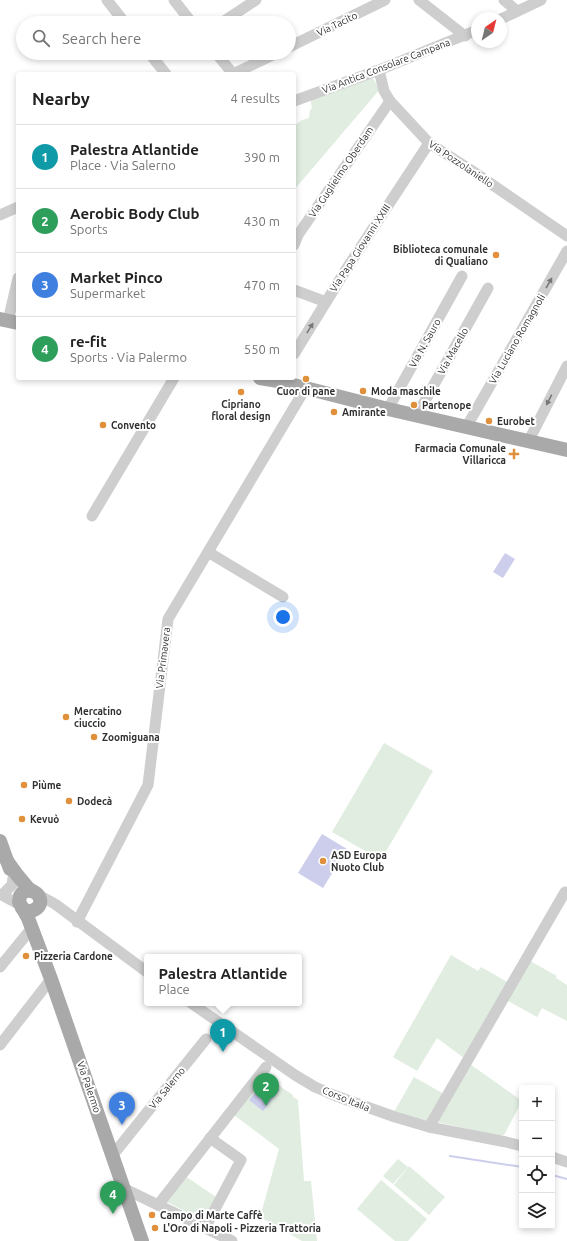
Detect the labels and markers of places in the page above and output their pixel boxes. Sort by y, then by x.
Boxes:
place label: Biblioteca comunale di Qualiano [393,244,488,267]
marker: Biblioteca comunale di Qualiano [491,250,501,260]
marker: Cuor di pane [301,374,311,384]
place label: Cuor di pane [277,386,336,397]
marker: Moda maschile [358,386,368,396]
place label: Moda maschile [371,386,441,397]
marker: Cipriano floral design [236,387,246,397]
place label: Cipriano floral design [211,399,271,422]
marker: Partenope [409,400,419,410]
place label: Partenope [422,400,471,411]
marker: Amirante [329,407,339,417]
place label: Amirante [342,407,386,418]
marker: Eurobet [484,416,494,426]
place label: Eurobet [497,416,536,427]
marker: Convento [98,420,108,430]
place label: Convento [111,420,156,431]
place label: Farmacia Comunale Villaricca [415,443,506,466]
marker: Farmacia Comunale Villaricca [509,449,519,459]
place label: Mercatino ciuccio [74,706,122,729]
marker: Mercatino ciuccio [61,712,71,722]
marker: Zoomiguana [89,732,99,742]
place label: Zoomiguana [102,732,160,743]
place label: Piùme [32,779,62,791]
marker: Piùme [19,780,29,790]
marker: Dodecà [64,796,74,806]
place label: Dodecà [77,796,112,807]
marker: Kevuò [17,814,27,824]
place label: Kevuò [30,814,59,825]
place label: ASD Europa Nuoto Club [331,850,387,873]
marker: ASD Europa Nuoto Club [318,856,328,866]
marker: Pizzeria Cardone [21,951,31,961]
place label: Pizzeria Cardone [34,951,113,962]
pin: 1 [210,1019,236,1052]
pin: 2 [253,1073,279,1106]
pin: 3 [109,1092,135,1125]
pin: 4 [100,1181,126,1214]
place label: Campo di Marte Caffè [160,1209,263,1221]
marker: Campo di Marte Caffè [147,1210,157,1220]
marker: L'Oro di Napoli - Pizzeria Trattoria [150,1223,160,1233]
place label: L'Oro di Napoli - Pizzeria Trattoria [163,1223,321,1234]

